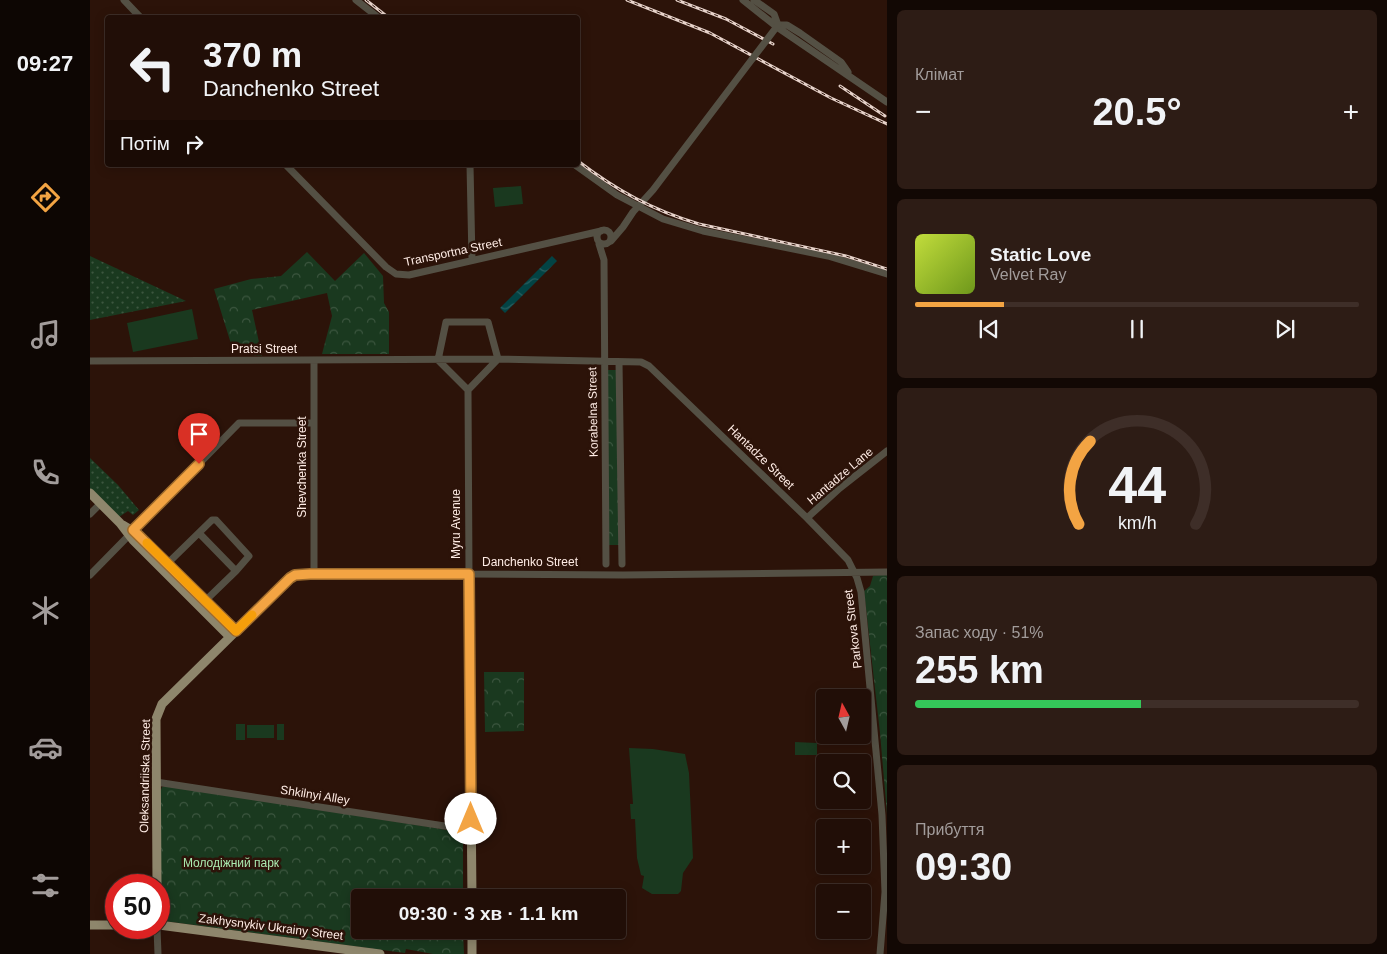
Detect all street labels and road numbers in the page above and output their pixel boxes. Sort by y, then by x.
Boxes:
street label: Transportna Street [403,235,504,269]
street label: Pratsi Street [231,342,298,356]
street label: Korabelna Street [585,366,601,457]
street label: Shevchenka Street [295,416,309,518]
street label: Hantadze Street [725,422,798,493]
street label: Hantadze Lane [804,444,876,508]
street label: Myru Avenue [449,489,463,559]
street label: Danchenko Street [482,555,579,569]
street label: Parkova Street [841,588,865,669]
street label: Oleksandriiska Street [137,718,153,833]
street label: Shkilnyi Alley [279,783,351,807]
street label: Zakhysnykiv Ukrainy Street [198,911,345,943]

